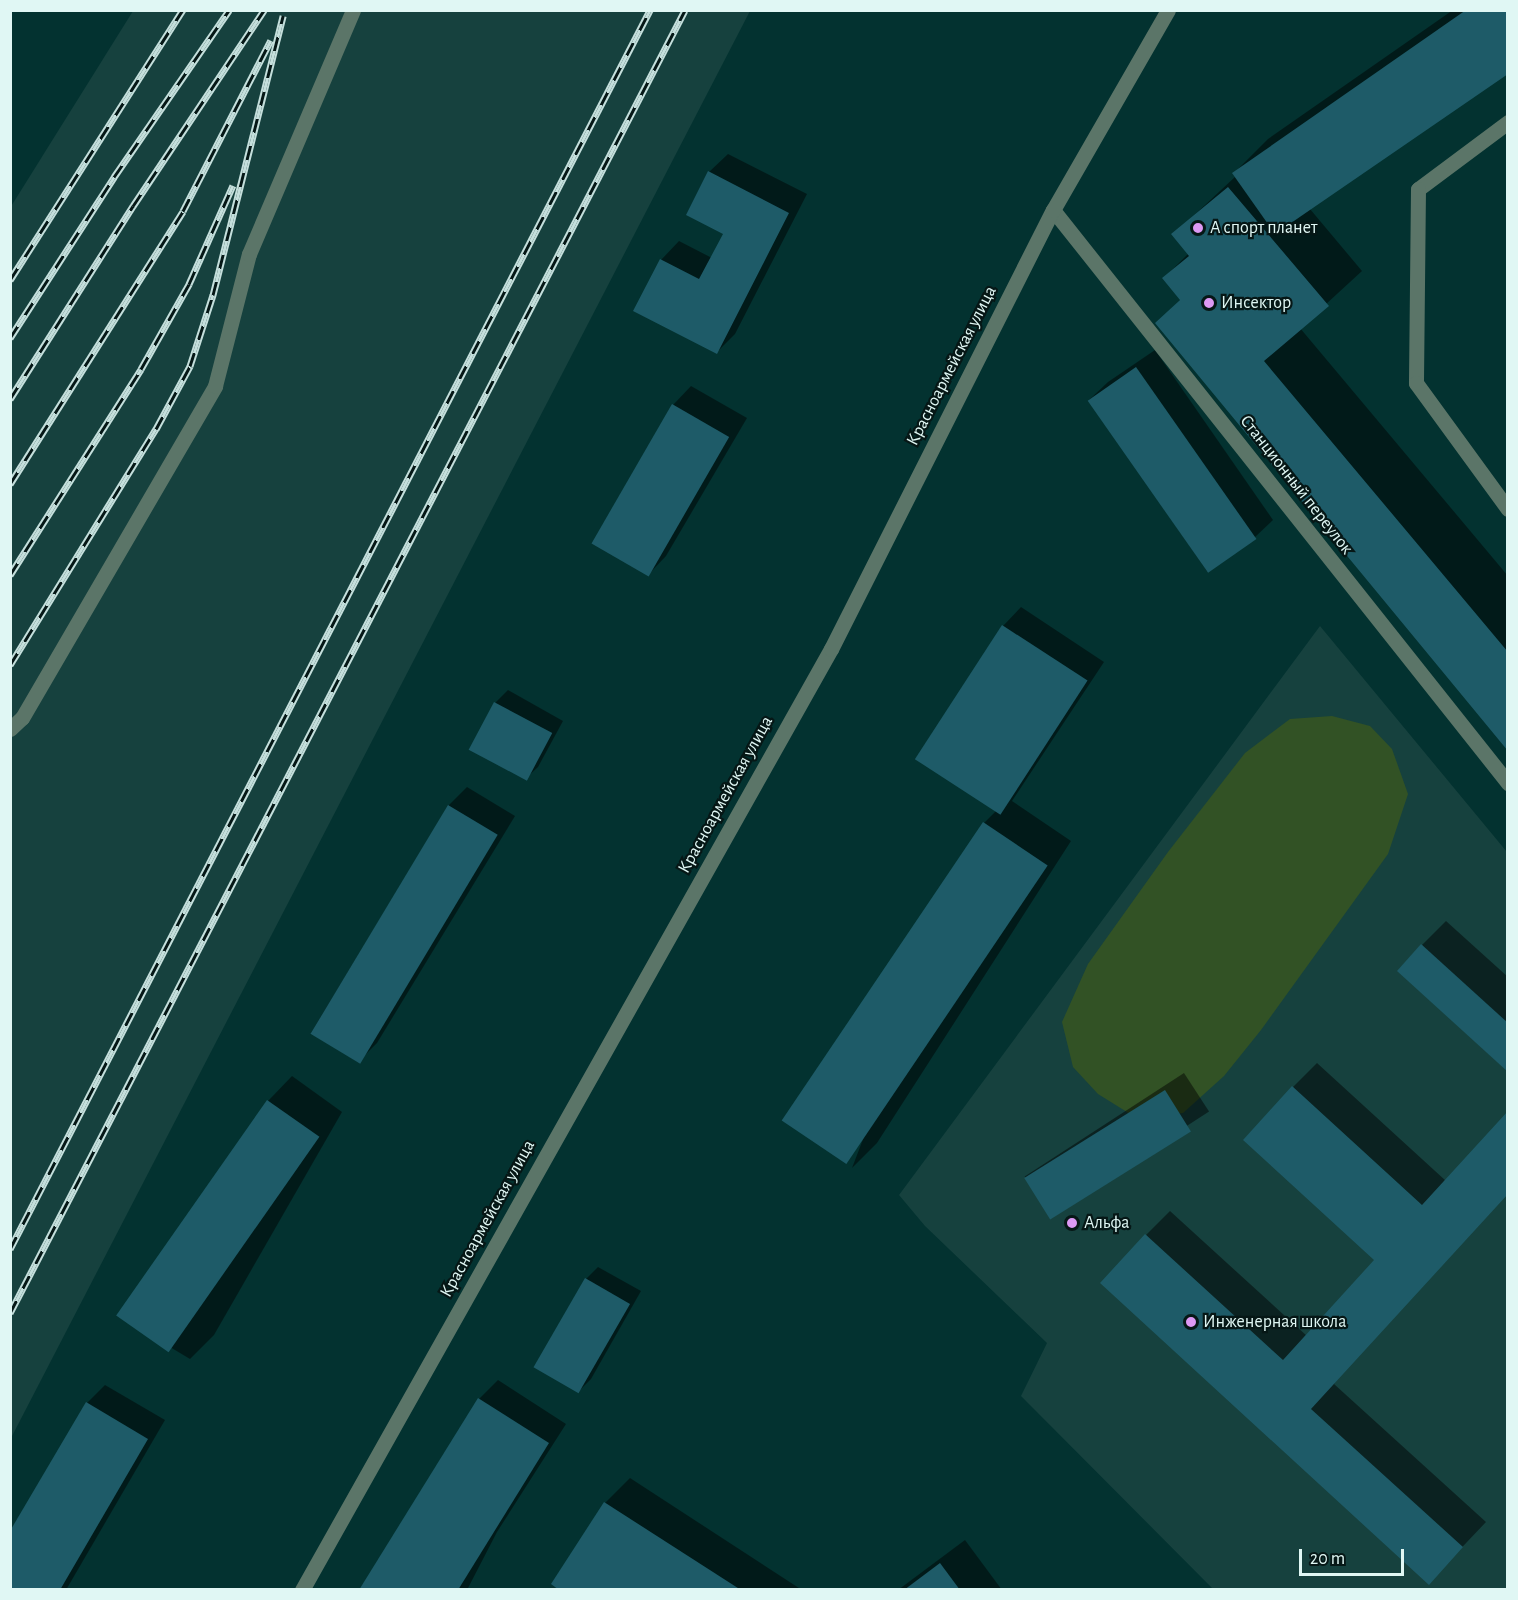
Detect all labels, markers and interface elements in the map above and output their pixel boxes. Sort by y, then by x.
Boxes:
place label: А спорт планет [1210,217,1317,239]
marker: А спорт планет [1191,221,1205,235]
street label: Красноармейская улица [902,283,1002,449]
place label: Инсектор [1221,292,1291,314]
marker: Инсектор [1202,296,1216,310]
street label: Станционный переулок [1235,411,1357,559]
street label: Красноармейская улица [674,713,778,877]
street label: Красноармейская улица [436,1137,540,1301]
place label: Альфа [1084,1212,1130,1234]
marker: Альфа [1065,1216,1079,1230]
place label: Инженерная школа [1203,1311,1346,1333]
marker: Инженерная школа [1184,1315,1198,1329]
scale bar [1302,1537,1407,1575]
text: 20 m [1310,1550,1345,1568]

